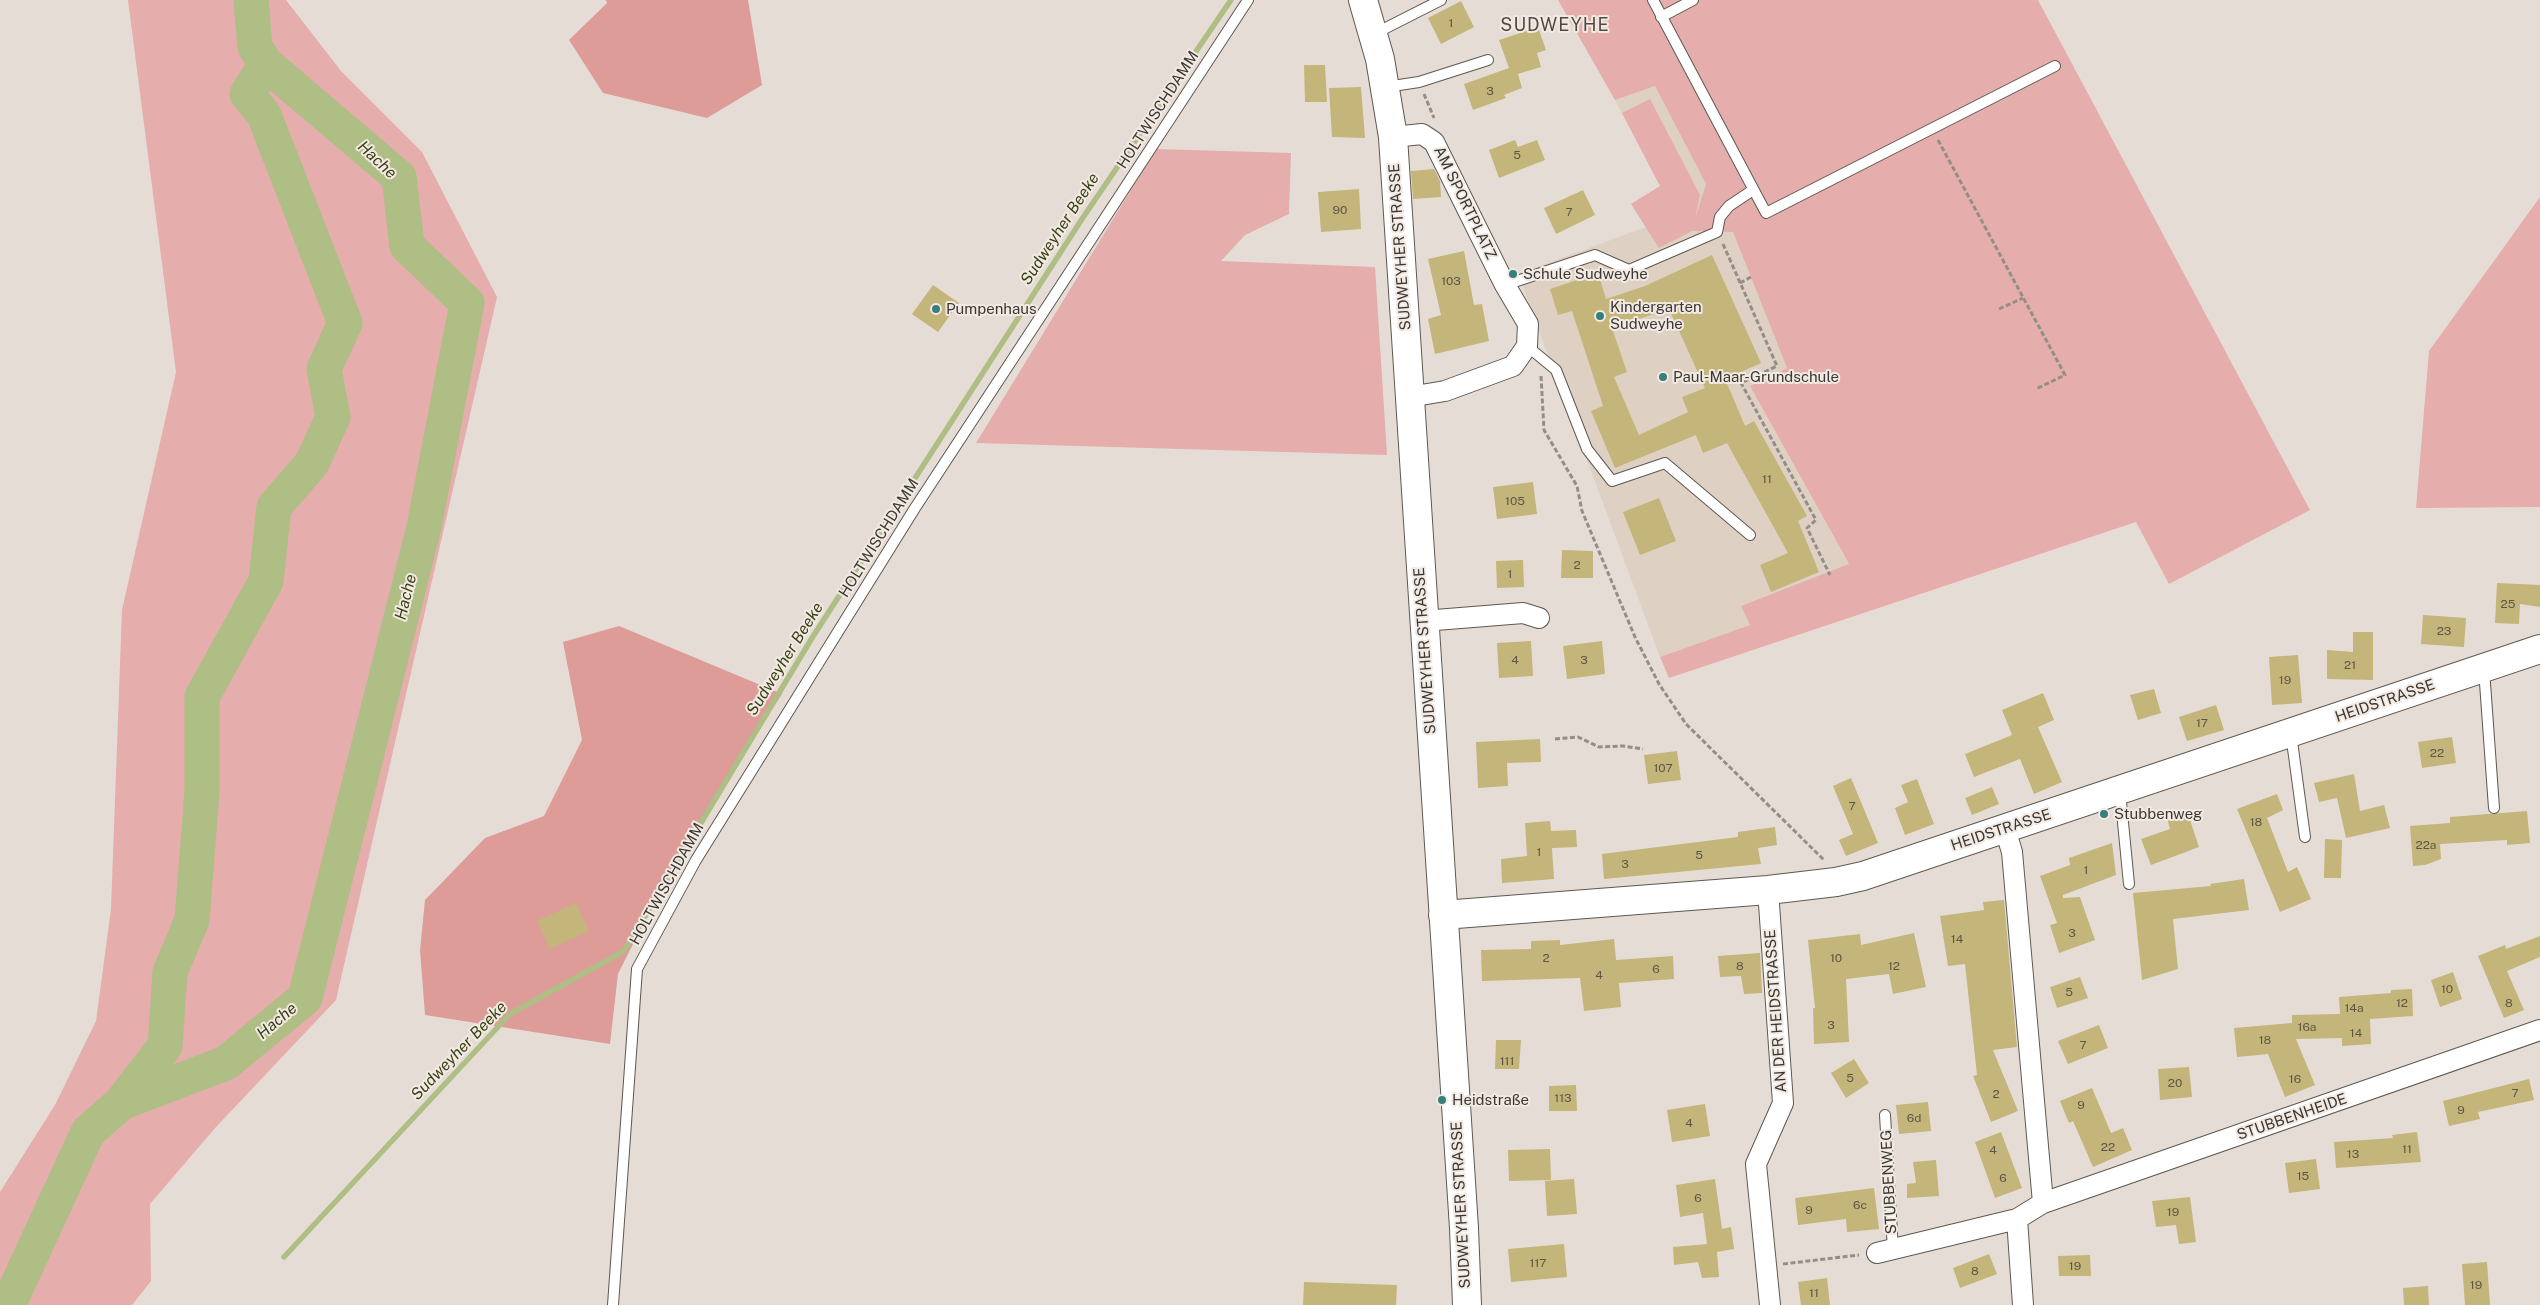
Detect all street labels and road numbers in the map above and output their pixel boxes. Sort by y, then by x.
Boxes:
street label: HOLTWISCHDAMM [1113,48,1203,172]
street label: AM SPORTPLATZ [1430,144,1500,262]
street label: SUDWEYHER STRASSE [1385,163,1415,331]
street label: HOLTWISCHDAMM [835,475,923,601]
street label: SUDWEYHER STRASSE [1410,567,1440,735]
street label: HEIDSTRASSE [2333,676,2437,726]
street label: HEIDSTRASSE [1949,805,2053,855]
street label: HOLTWISCHDAMM [626,820,708,948]
street label: AN DER HEIDSTRASSE [1761,929,1791,1093]
street label: STUBBENHEIDE [2235,1090,2349,1144]
street label: SUDWEYHER STRASSE [1448,1121,1474,1289]
street label: STUBBENWEG [1877,1129,1901,1235]

